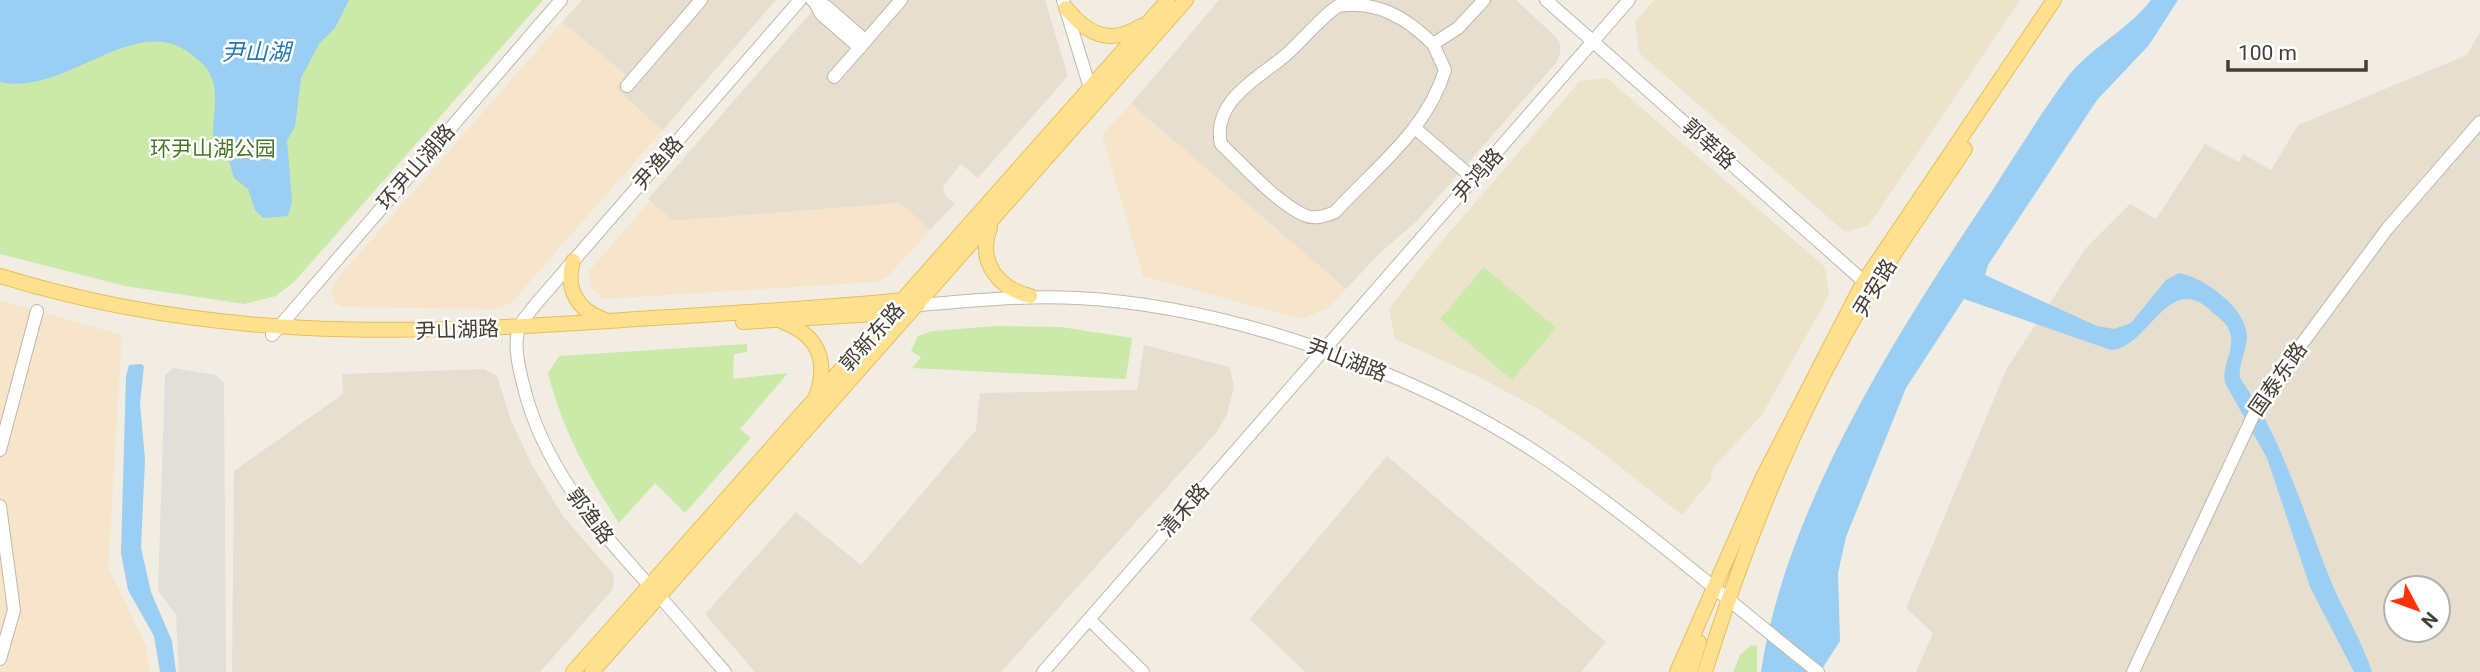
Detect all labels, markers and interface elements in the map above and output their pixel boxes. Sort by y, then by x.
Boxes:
scale bar [2228,28,2366,72]
water label: 尹山湖 [222,39,294,66]
text: 100 m [2238,41,2297,65]
street label: 郭莘路 [1678,114,1740,174]
street label: 环尹山湖路 [373,120,459,214]
street label: 尹渔路 [628,131,688,195]
park label: 环尹山湖公园 [150,137,276,161]
street label: 尹鸿路 [1448,143,1508,207]
street label: 尹安路 [1848,255,1902,321]
street label: 郭新东路 [835,298,909,376]
street label: 尹山湖路 [415,317,499,343]
street label: 尹山湖路 [1303,334,1391,386]
street label: 国泰东路 [2244,338,2312,420]
street label: 清禾路 [1154,478,1214,542]
street label: 郭渔路 [562,483,618,549]
north arrow [2382,574,2452,644]
text: N [2416,607,2443,632]

